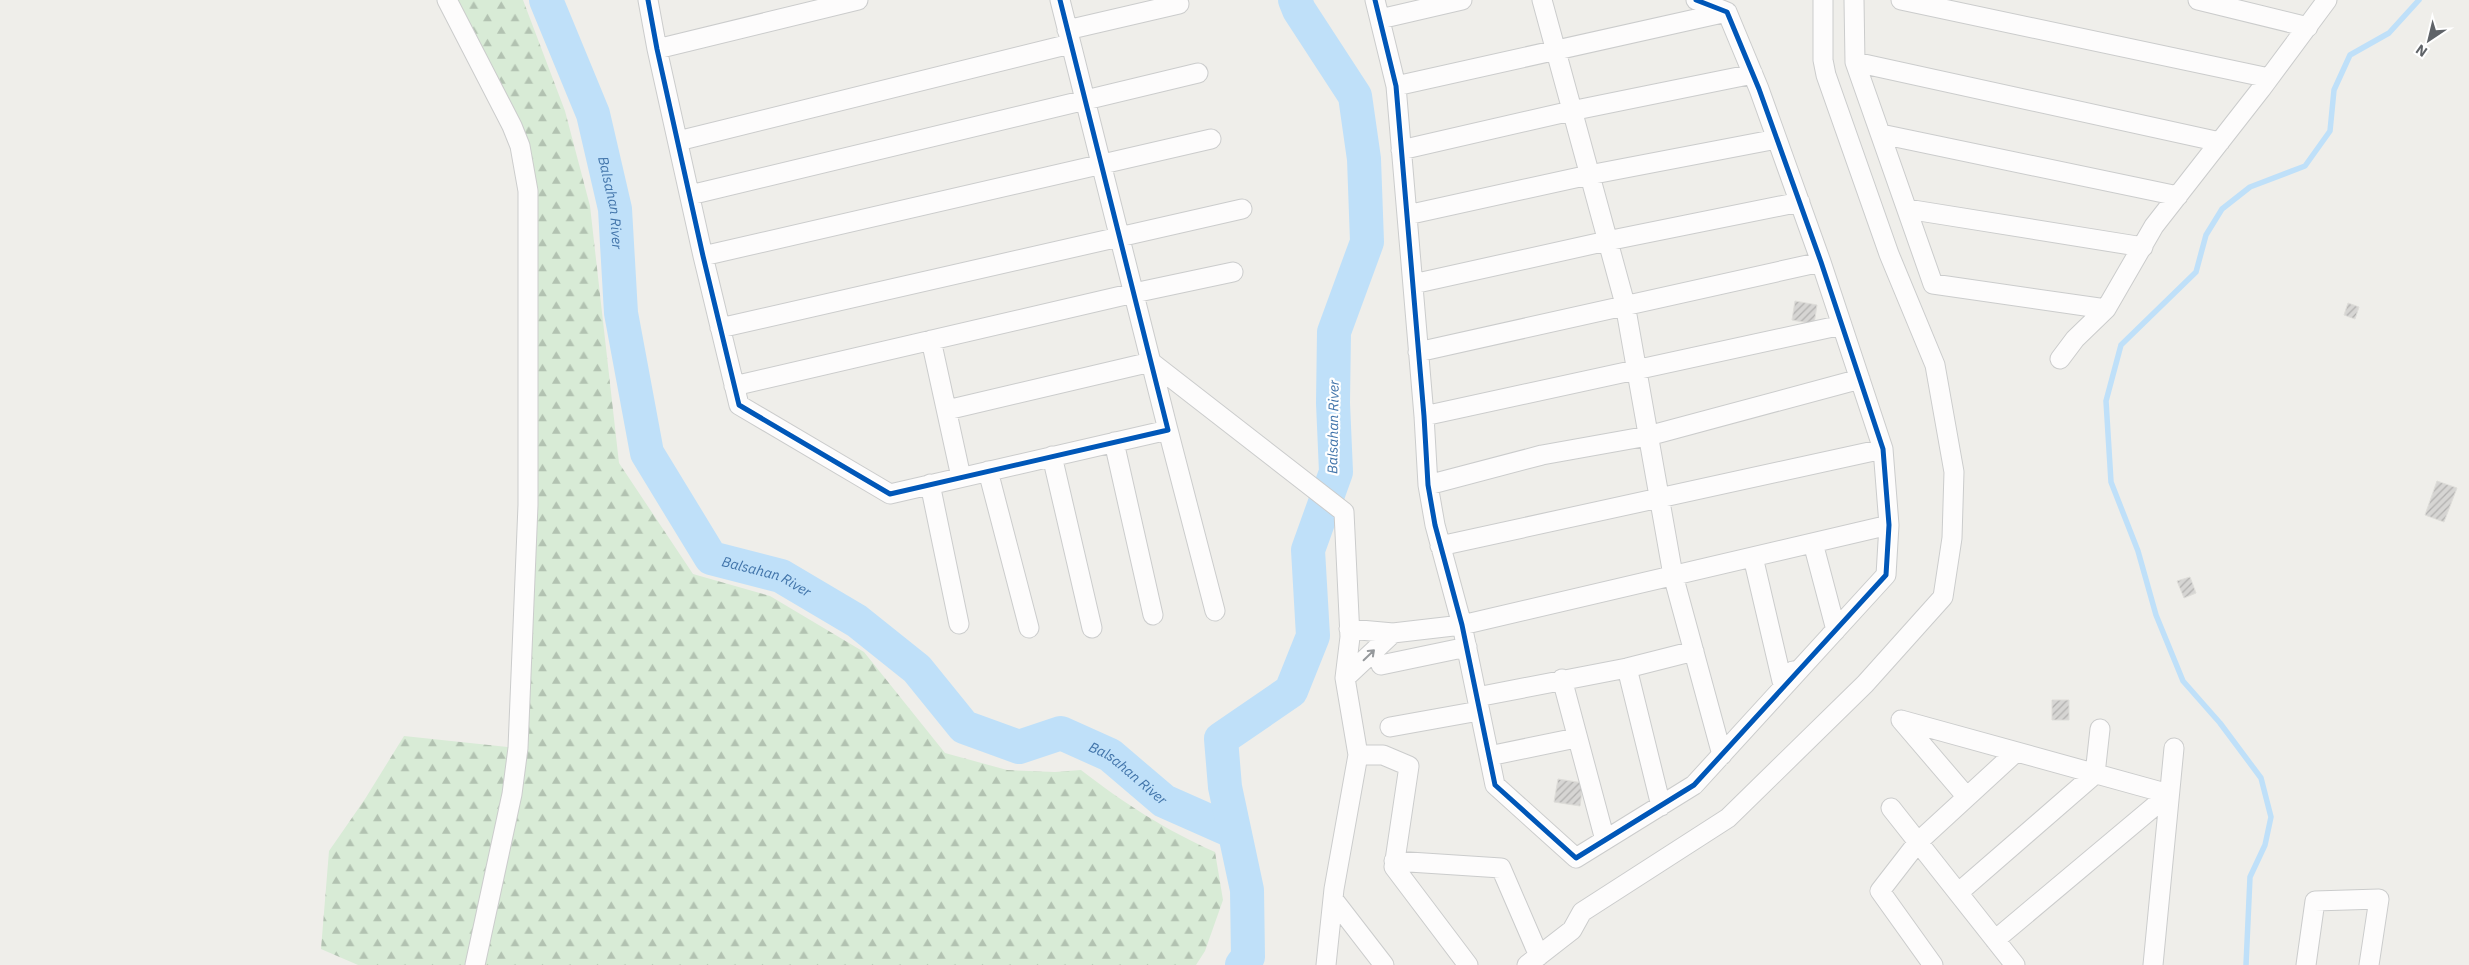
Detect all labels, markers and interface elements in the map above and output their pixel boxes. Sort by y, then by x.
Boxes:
north arrow [2404,15,2454,65]
text: N [2412,40,2431,61]
water label: Balsahan River [594,154,626,251]
water label: Balsahan River [1323,379,1343,474]
water label: Balsahan River [720,552,815,601]
one-way arrow [1363,649,1375,661]
water label: Balsahan River [1086,738,1171,809]

